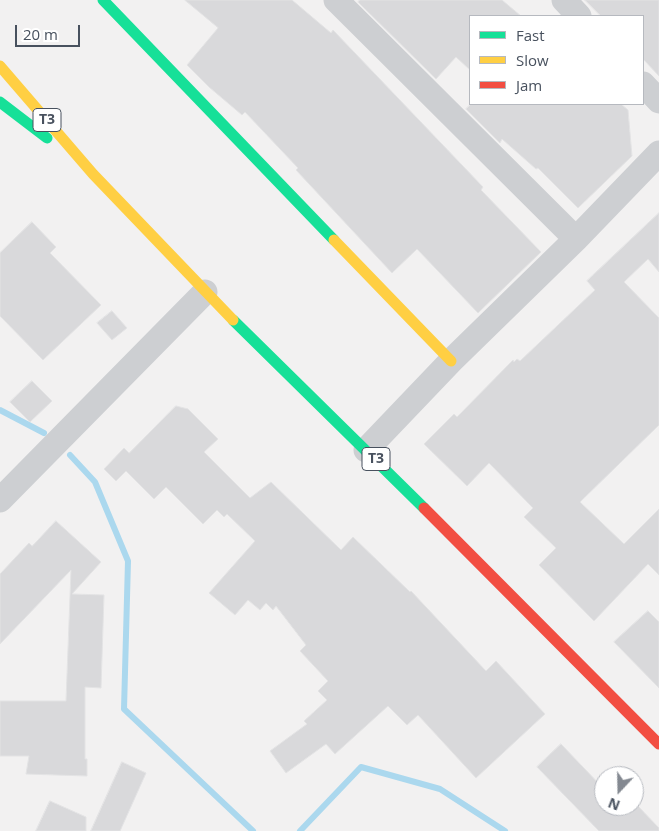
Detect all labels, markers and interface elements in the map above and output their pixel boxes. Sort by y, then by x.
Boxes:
scale bar [18,15,82,47]
legend [469,15,644,105]
text: 20 m [23,24,58,44]
text: Fast [516,25,545,45]
text: Slow [516,50,549,70]
text: Jam [516,75,542,95]
road number: T3 [33,108,61,132]
road number: T3 [362,448,390,470]
north arrow [594,766,644,816]
text: N [605,794,623,815]

